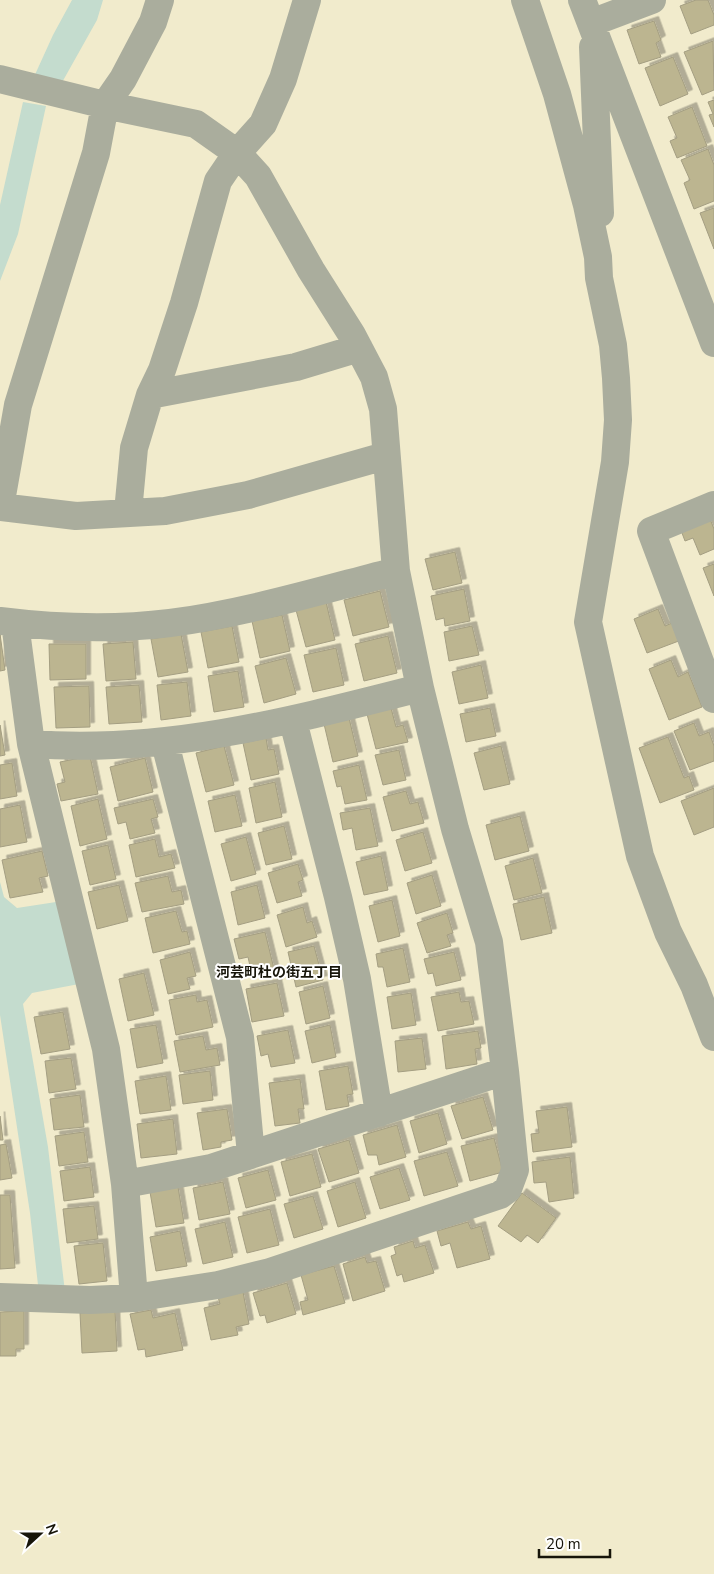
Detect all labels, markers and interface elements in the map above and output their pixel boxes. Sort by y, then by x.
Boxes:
district label: 河芸町杜の街五丁目 [216,963,342,982]
north arrow [15,1509,65,1559]
text: N [41,1521,62,1538]
scale bar [539,1526,610,1558]
text: 20 m [546,1534,581,1554]

